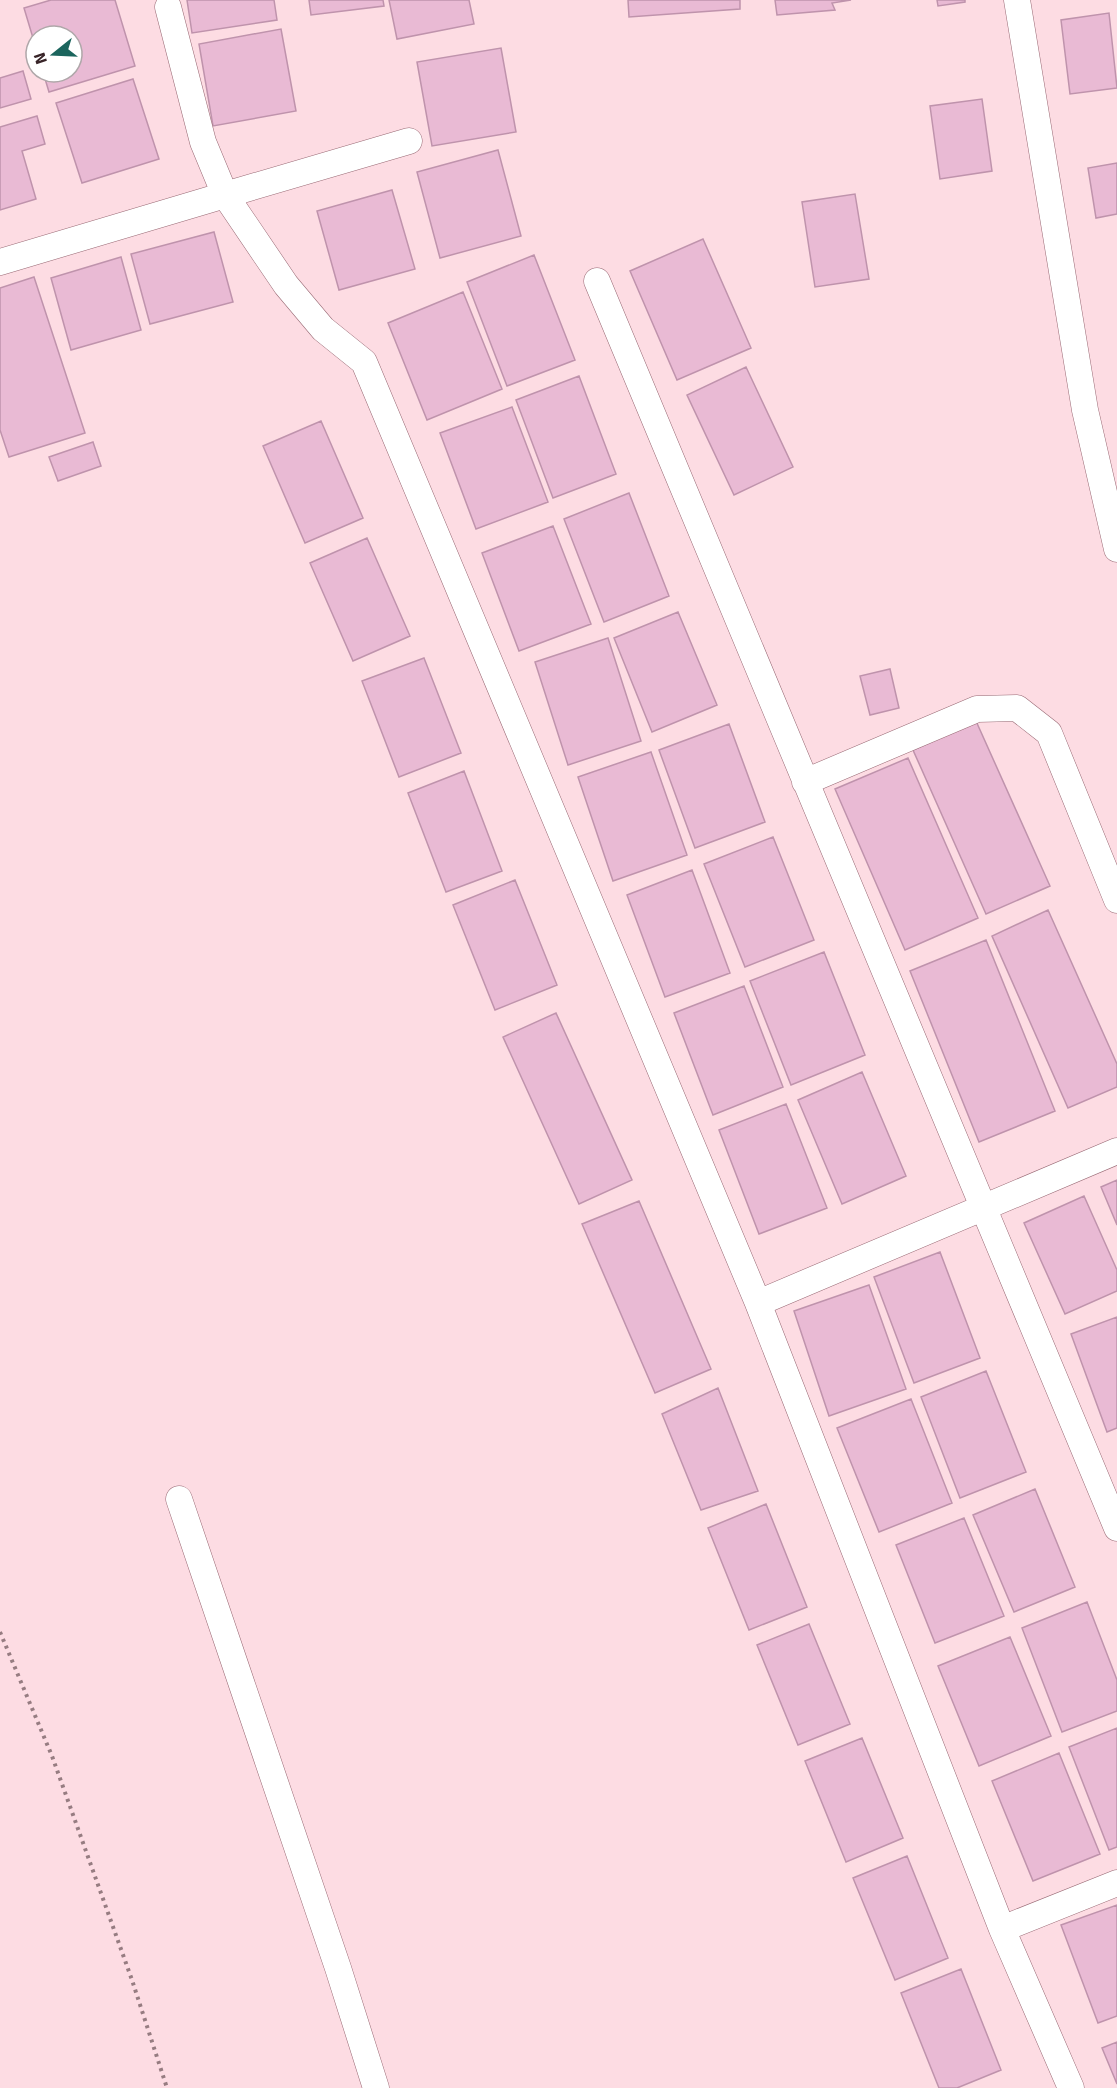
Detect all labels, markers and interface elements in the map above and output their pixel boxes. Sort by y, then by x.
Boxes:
north arrow [24,24,84,84]
text: N [29,50,52,67]

